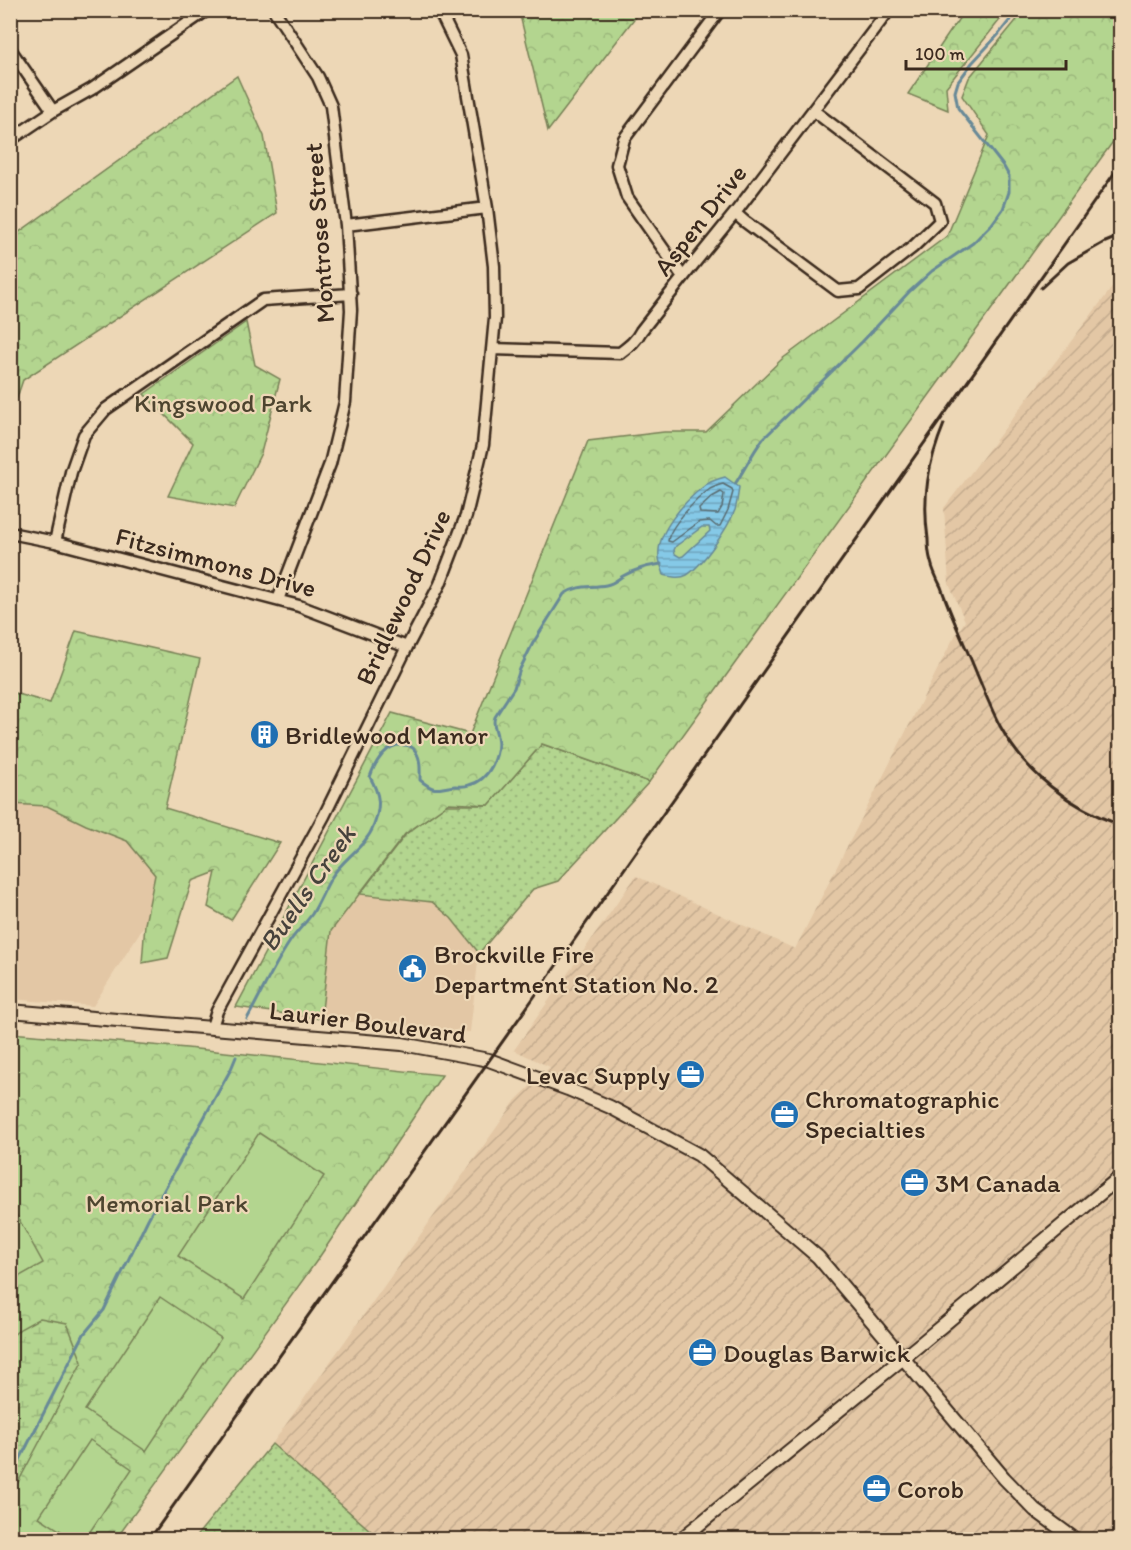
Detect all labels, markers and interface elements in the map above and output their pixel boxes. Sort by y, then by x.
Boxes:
scale bar [906,33,1066,71]
text: 100 m [915,43,965,65]
street label: Montrose Street [297,141,341,324]
street label: Aspen Drive [647,158,753,282]
park label: Kingswood Park [134,387,313,419]
street label: Bridlewood Drive [348,504,458,690]
street label: Fitzsimmons Drive [112,520,320,604]
building icon: Bridlewood Manor [248,719,280,751]
place label: Bridlewood Manor [285,719,489,751]
water label: Buells Creek [252,817,364,957]
place label: Brockville Fire Department Station No. 2 [434,938,719,1000]
public building icon: Brockville Fire Department Station No. 2 [397,953,429,985]
street label: Laurier Boulevard [267,994,469,1050]
place label: Levac Supply [526,1059,670,1091]
office icon: Levac Supply [675,1059,707,1091]
place label: Chromatographic Specialties [805,1083,999,1145]
office icon: Chromatographic Specialties [768,1098,800,1130]
office icon: 3M Canada [898,1167,930,1199]
place label: 3M Canada [935,1167,1061,1199]
park label: Memorial Park [86,1187,248,1219]
office icon: Douglas Barwick [686,1337,718,1369]
place label: Douglas Barwick [723,1337,911,1369]
office icon: Corob [860,1473,892,1505]
place label: Corob [897,1473,964,1505]

